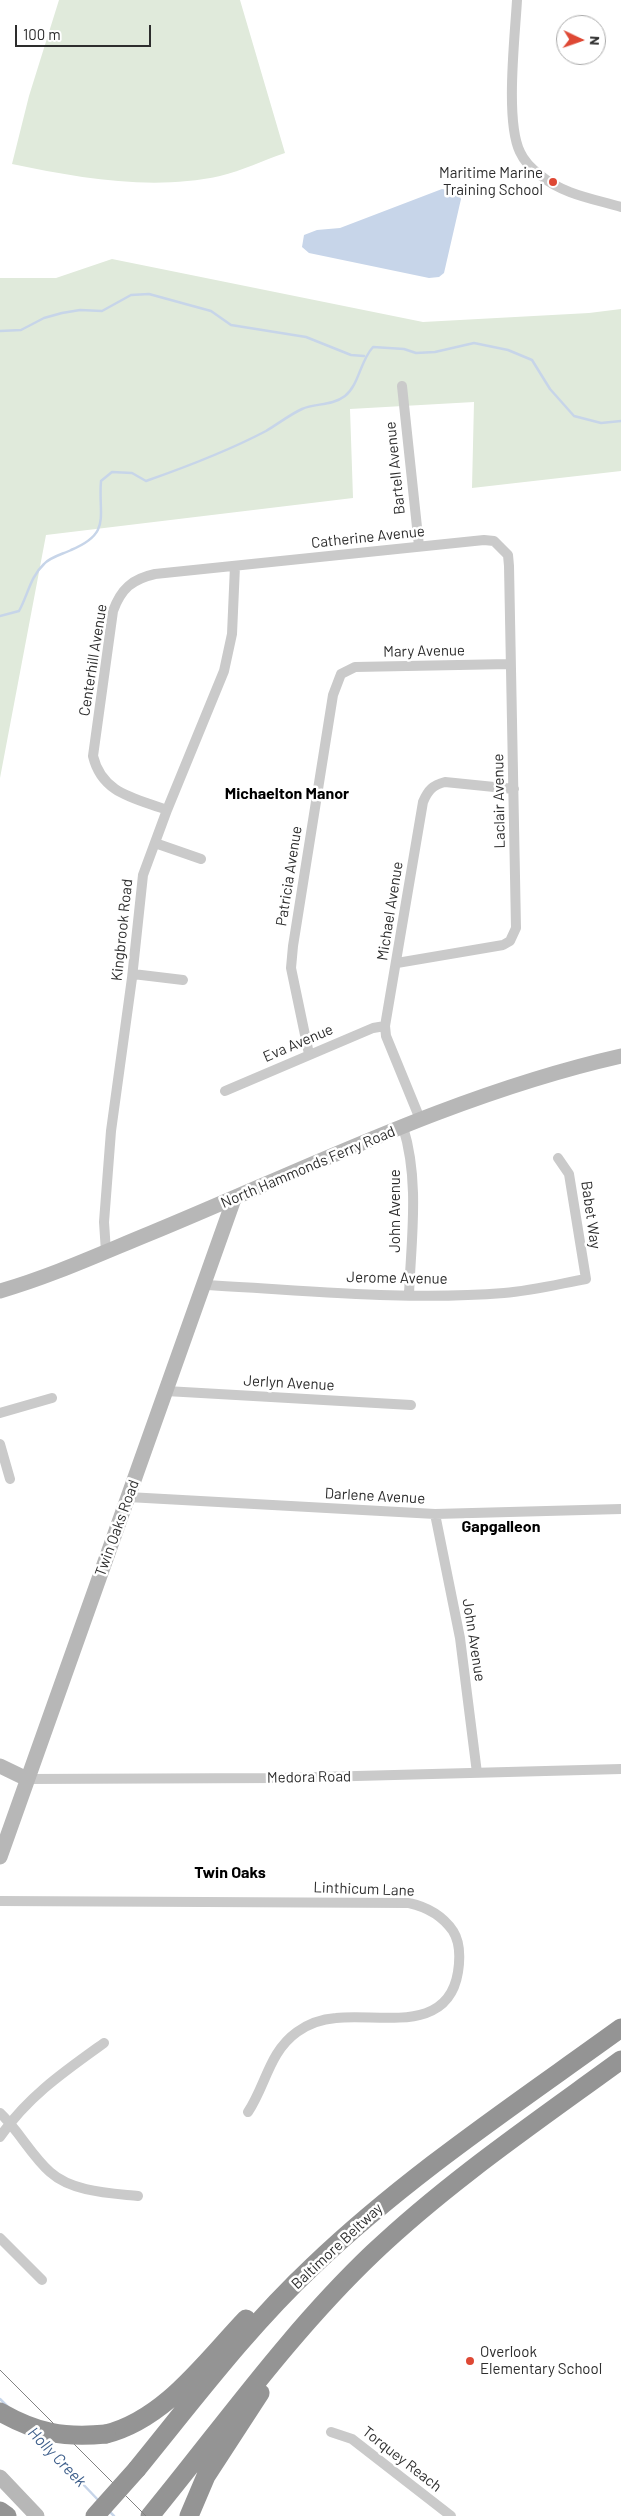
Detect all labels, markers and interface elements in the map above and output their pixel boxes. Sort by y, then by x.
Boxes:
scale bar [18,15,154,47]
north arrow [556,15,606,65]
text: 100 m [23,25,61,43]
text: N [587,36,604,46]
place label: Maritime Marine Training School [439,164,543,199]
marker: Maritime Marine Training School [547,176,559,188]
street label: Bartell Avenue [381,421,409,515]
street label: Catherine Avenue [310,522,426,552]
street label: Centerhill Avenue [75,603,111,717]
street label: Mary Avenue [383,641,465,661]
street label: Laclair Avenue [489,753,509,849]
district label: Michaelton Manor [225,784,349,804]
street label: Patricia Avenue [272,825,306,927]
street label: Michael Avenue [373,860,407,962]
street label: Kingbrook Road [108,878,136,982]
street label: Eva Avenue [260,1020,336,1066]
street label: North Hammonds Ferry Road [218,1122,398,1212]
street label: John Avenue [386,1169,404,1253]
street label: Babet Way [577,1180,605,1250]
street label: Jerome Avenue [346,1268,448,1288]
street label: Jerlyn Avenue [243,1372,335,1394]
street label: Twin Oaks Road [91,1477,143,1579]
street label: Darlene Avenue [324,1484,426,1508]
district label: Gapgalleon [462,1517,540,1537]
street label: John Avenue [459,1597,489,1683]
street label: Medora Road [267,1767,351,1787]
district label: Twin Oaks [194,1863,266,1883]
street label: Linthicum Lane [313,1878,415,1900]
street label: Baltimore Beltway [288,2199,386,2293]
place label: Overlook Elementary School [480,2343,602,2378]
marker: Overlook Elementary School [464,2355,476,2367]
street label: Torquey Reach [359,2422,445,2496]
water label: Holly Creek [24,2423,90,2491]

